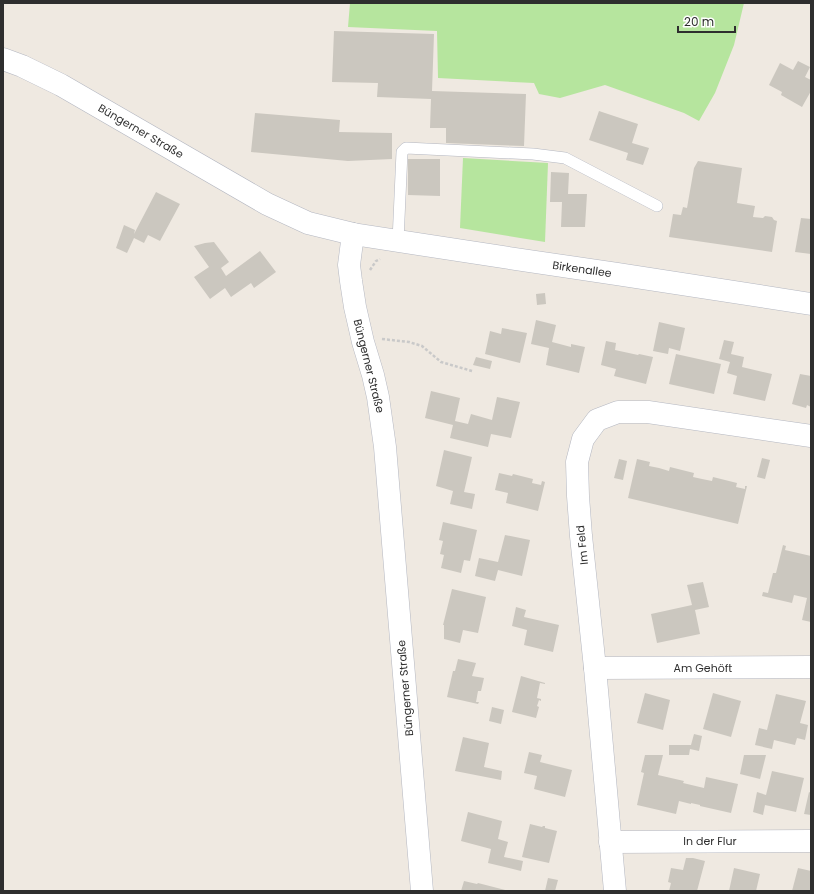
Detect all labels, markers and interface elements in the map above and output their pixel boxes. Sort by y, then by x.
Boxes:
scale bar [678,8,735,34]
text: 20 m [684,13,714,30]
street label: Büngerner Straße [95,100,187,162]
street label: Birkenallee [551,257,613,281]
street label: Büngerner Straße [350,317,388,415]
street label: Im Feld [572,525,592,565]
street label: Büngerner Straße [393,639,417,737]
street label: Am Gehöft [674,660,732,676]
street label: In der Flur [683,833,737,849]

